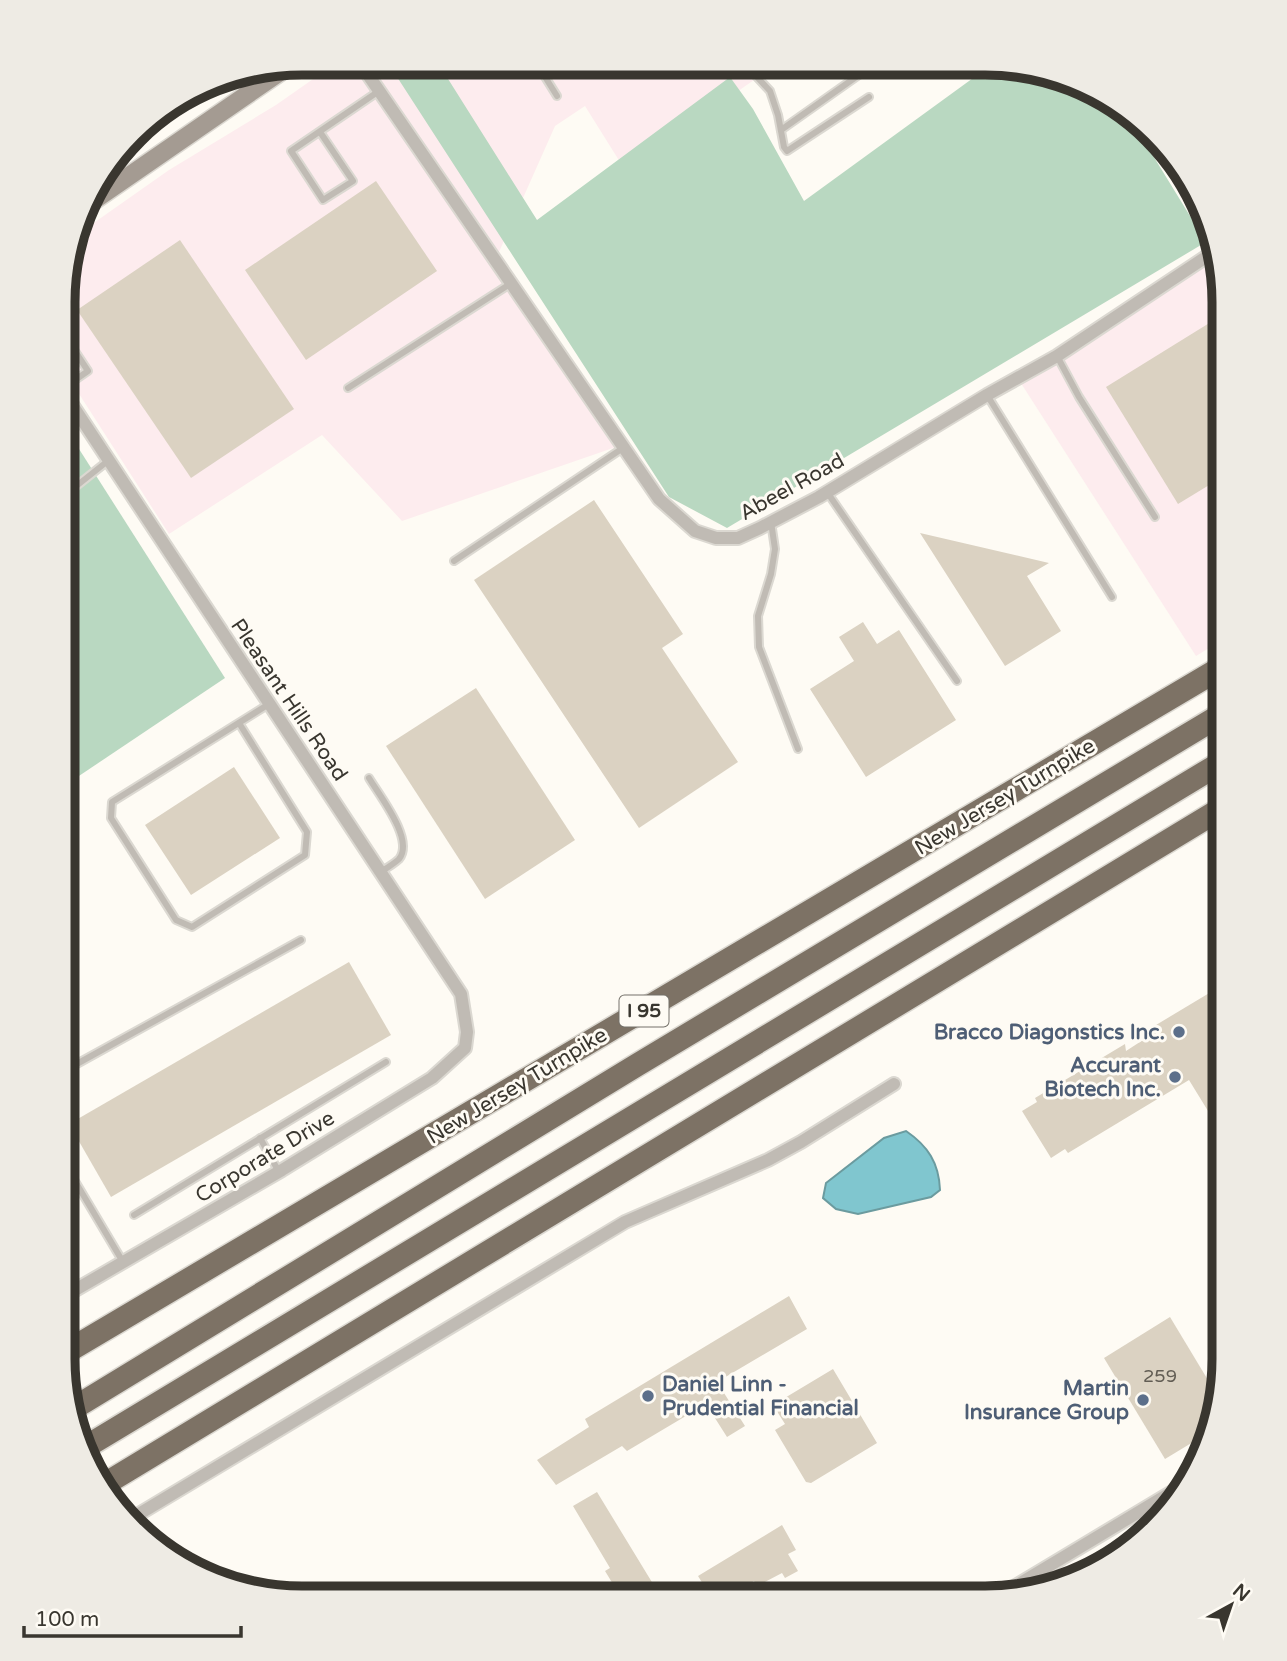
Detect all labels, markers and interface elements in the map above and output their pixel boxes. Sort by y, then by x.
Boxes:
street label: Abeel Road [735,448,849,526]
street label: Pleasant Hills Road [225,614,353,786]
street label: New Jersey Turnpike [910,733,1100,861]
road number: I 95 [620,995,668,1026]
place label: Bracco Diagonstics Inc. [934,1020,1165,1045]
street label: New Jersey Turnpike [422,1022,612,1150]
marker: Bracco Diagonstics Inc. [1171,1024,1187,1040]
place label: Accurant Biotech Inc. [1044,1053,1161,1102]
marker: Accurant Biotech Inc. [1167,1069,1183,1085]
street label: Corporate Drive [191,1106,339,1208]
house number: 259 [1143,1365,1177,1387]
place label: Daniel Linn - Prudential Financial [662,1372,859,1421]
place label: Martin Insurance Group [964,1376,1129,1425]
marker: Daniel Linn - Prudential Financial [640,1388,656,1404]
marker: Martin Insurance Group [1135,1392,1151,1408]
north arrow [1196,1570,1266,1640]
text: N [1228,1579,1254,1606]
scale bar [24,1594,242,1638]
text: 100 m [35,1607,99,1632]

